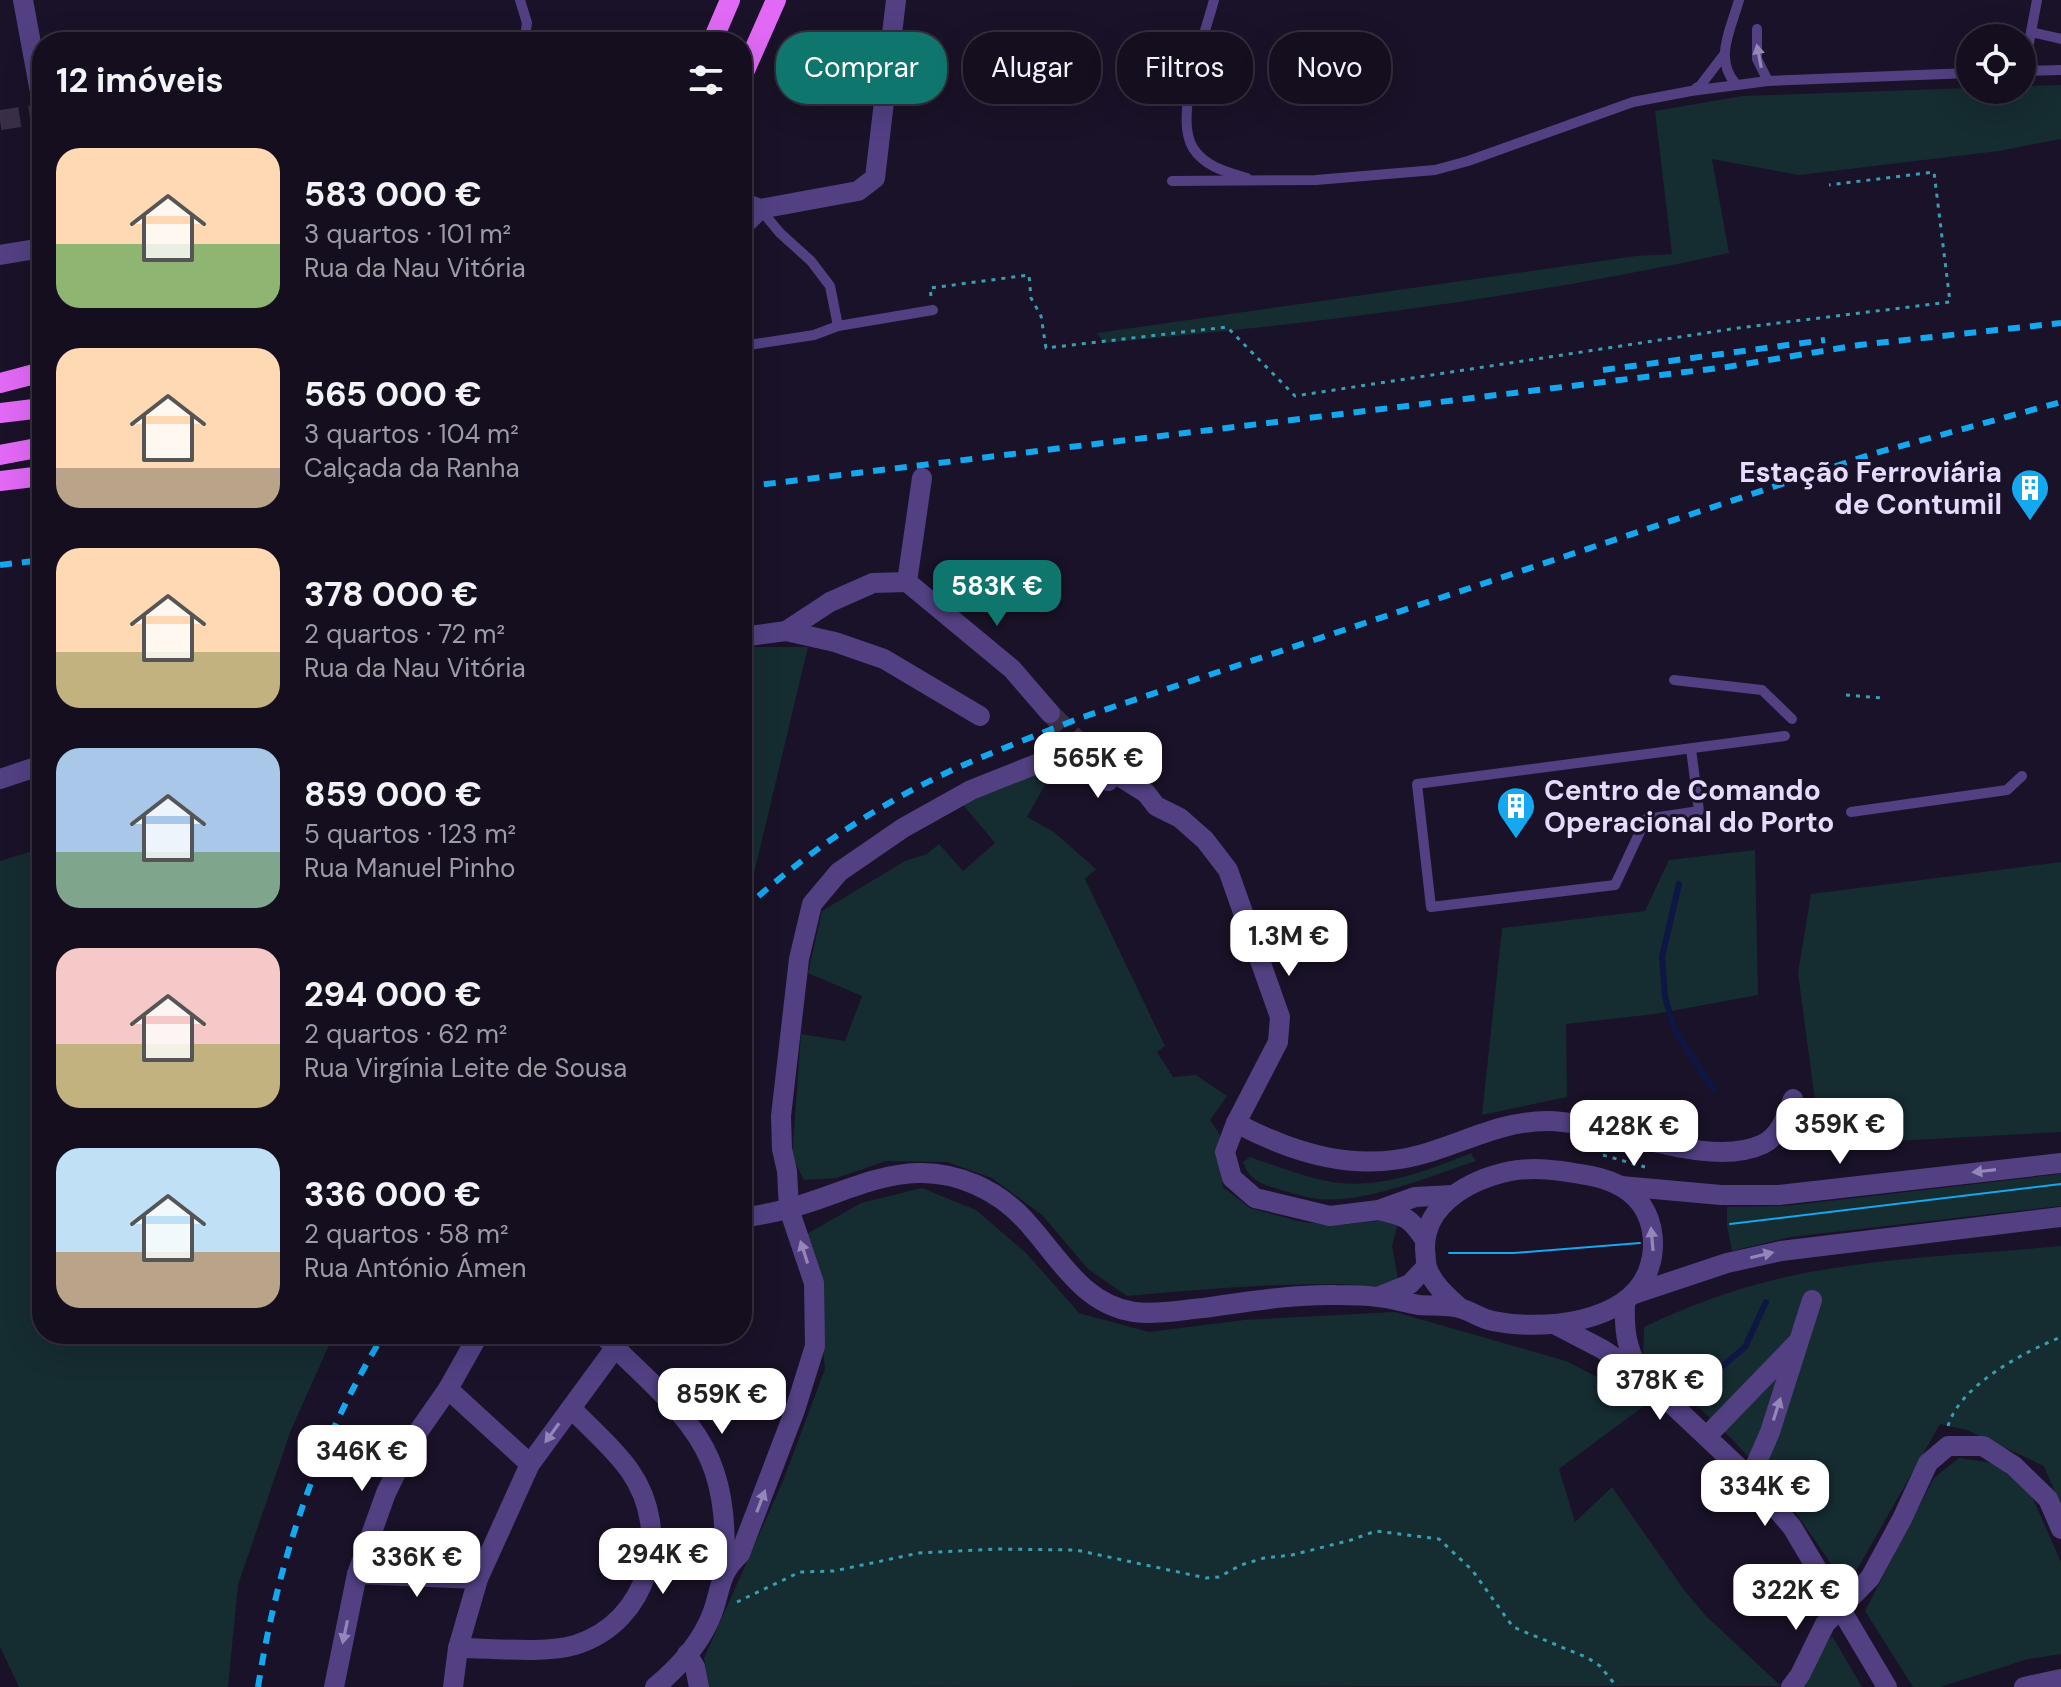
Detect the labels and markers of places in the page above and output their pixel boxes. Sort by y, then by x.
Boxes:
place label: Estação Ferroviária de Contumil [1739,454,2002,523]
building icon: Estação Ferroviária de Contumil [2009,467,2051,522]
pin: 583K € [932,560,1062,628]
pin: 565K € [1033,732,1163,800]
place label: Centro de Comando Operacional do Porto [1544,772,1834,841]
building icon: Centro de Comando Operacional do Porto [1495,785,1537,840]
pin: 1.3M € [1224,910,1354,978]
pin: 359K € [1775,1098,1905,1166]
pin: 428K € [1569,1100,1699,1168]
pin: 378K € [1595,1354,1725,1422]
pin: 859K € [657,1368,787,1436]
pin: 346K € [297,1425,427,1493]
pin: 334K € [1700,1460,1830,1528]
pin: 294K € [598,1528,728,1596]
pin: 336K € [352,1531,482,1599]
pin: 322K € [1731,1564,1861,1632]

